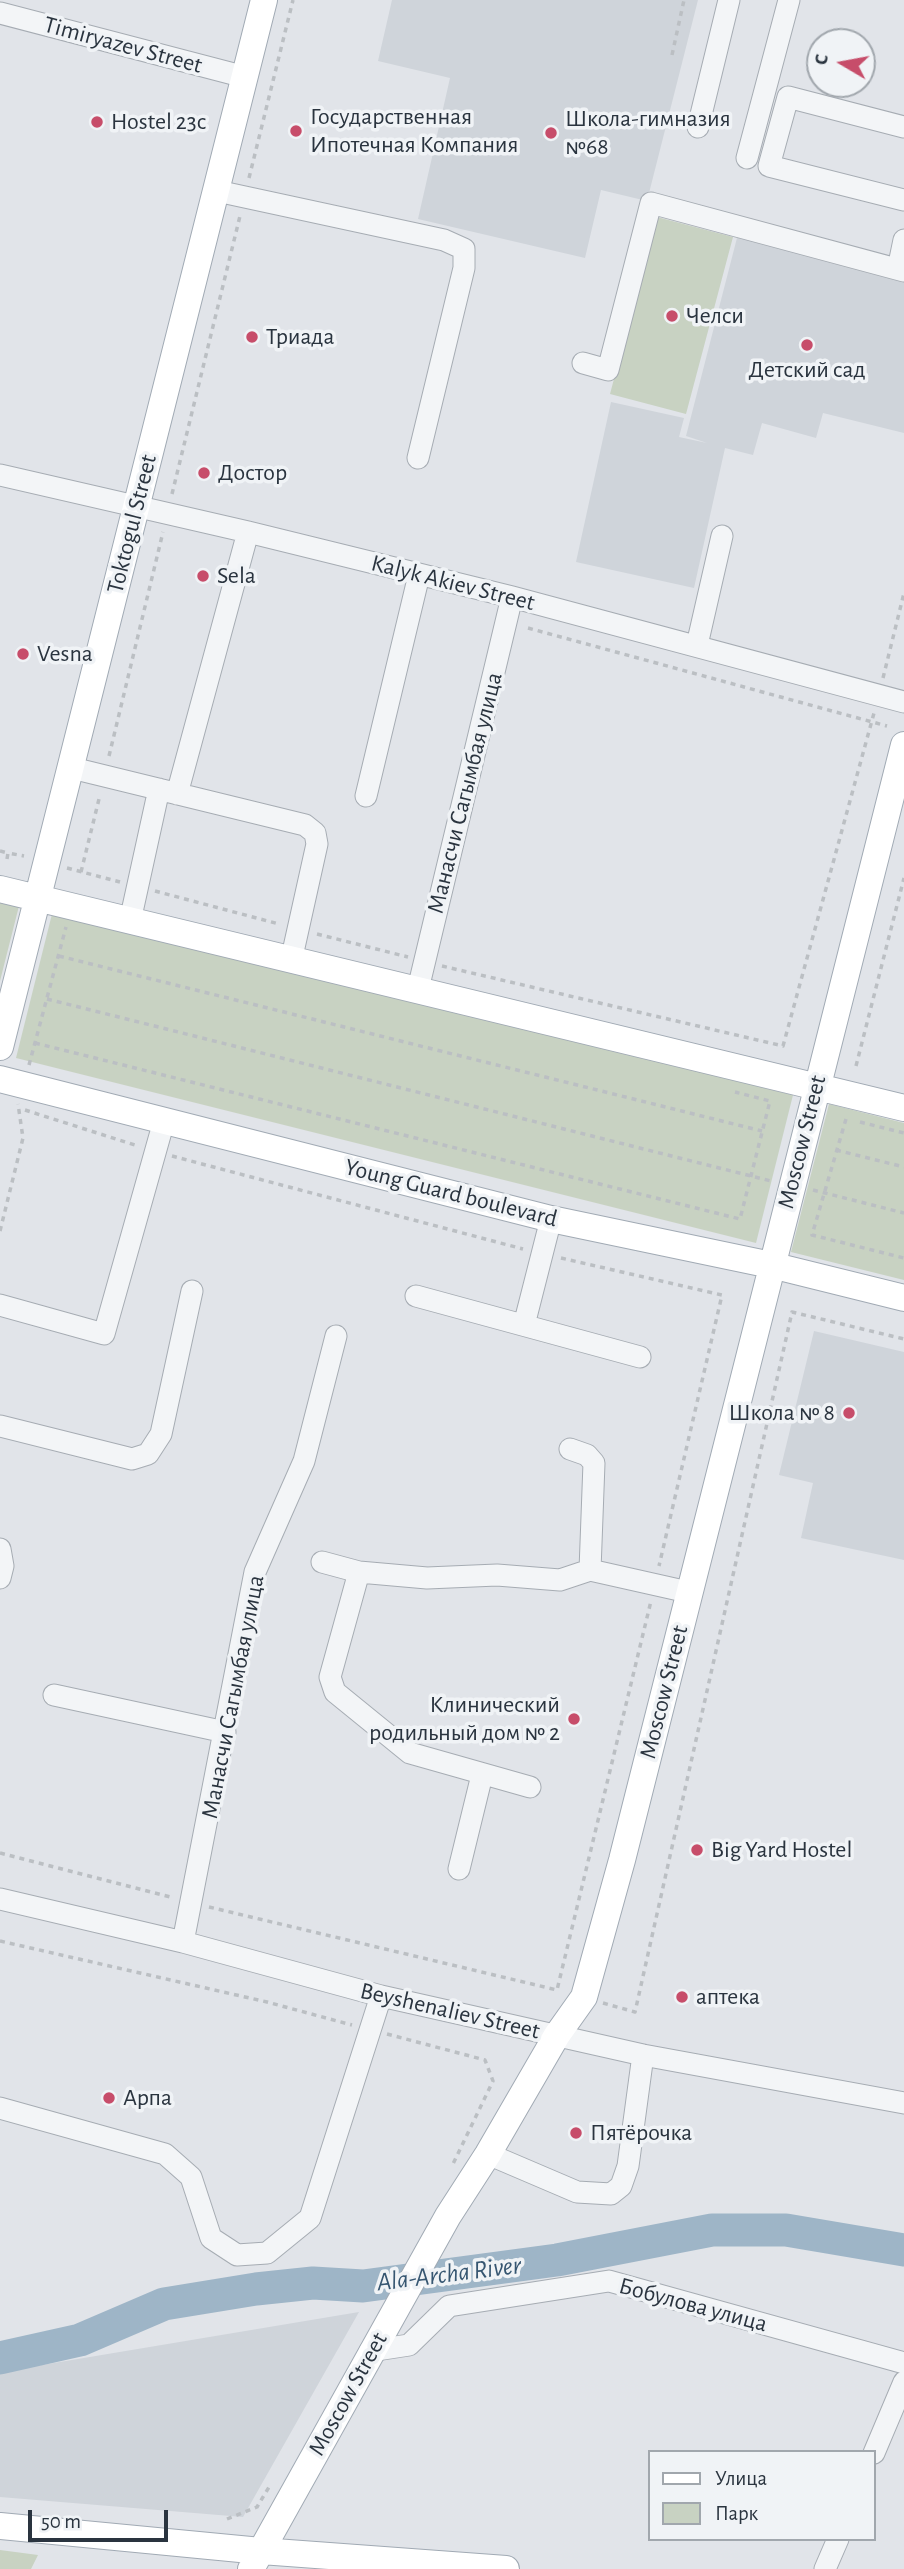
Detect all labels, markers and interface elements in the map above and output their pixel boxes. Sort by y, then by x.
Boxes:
street label: Timiryazev Street [41,10,205,80]
north arrow [806,28,876,98]
text: С [812,53,832,66]
place label: Государственная Ипотечная Компания [310,103,519,159]
place label: Школа-гимназия №68 [565,105,731,161]
place label: Hostel 23c [111,108,206,136]
marker: Hostel 23c [89,114,105,130]
marker: Государственная Ипотечная Компания [288,123,304,139]
marker: Школа-гимназия №68 [543,125,559,141]
place label: Челси [686,302,744,330]
marker: Челси [664,308,680,324]
place label: Триада [266,323,334,351]
marker: Триада [244,329,260,345]
marker: Детский сад [799,337,815,353]
place label: Детский сад [748,356,866,384]
street label: Toktogul Street [101,451,163,597]
place label: Достор [218,459,287,487]
marker: Достор [196,465,212,481]
street label: Kalyk Akiev Street [368,549,538,617]
place label: Sela [217,562,256,590]
marker: Sela [195,568,211,584]
place label: Vesna [37,640,93,668]
marker: Vesna [15,646,31,662]
street label: Манасчи Сагымбая улица [421,669,509,917]
street label: Moscow Street [772,1072,832,1212]
street label: Young Guard boulevard [342,1153,560,1233]
place label: Школа № 8 [728,1399,835,1427]
marker: Школа № 8 [841,1405,857,1421]
street label: Манасчи Сагымбая улица [195,1573,271,1821]
street label: Moscow Street [634,1622,694,1762]
place label: Клинический родильный дом № 2 [369,1691,560,1747]
marker: Клинический родильный дом № 2 [566,1711,582,1727]
place label: Big Yard Hostel [711,1836,852,1864]
marker: Big Yard Hostel [689,1842,705,1858]
street label: Beyshenaliev Street [357,1976,543,2046]
place label: аптека [696,1983,760,2011]
marker: аптека [674,1989,690,2005]
place label: Арпа [123,2084,172,2112]
marker: Арпа [101,2090,117,2106]
place label: Пятёрочка [590,2119,692,2147]
marker: Пятёрочка [568,2125,584,2141]
water label: Ala-Archa River [375,2250,523,2298]
street label: Бобулова улица [616,2271,770,2339]
street label: Moscow Street [302,2327,394,2461]
legend [648,2450,876,2541]
text: Улица [715,2468,767,2489]
scale bar [32,2496,172,2540]
text: Парк [715,2503,758,2524]
text: 50 m [41,2511,81,2532]

